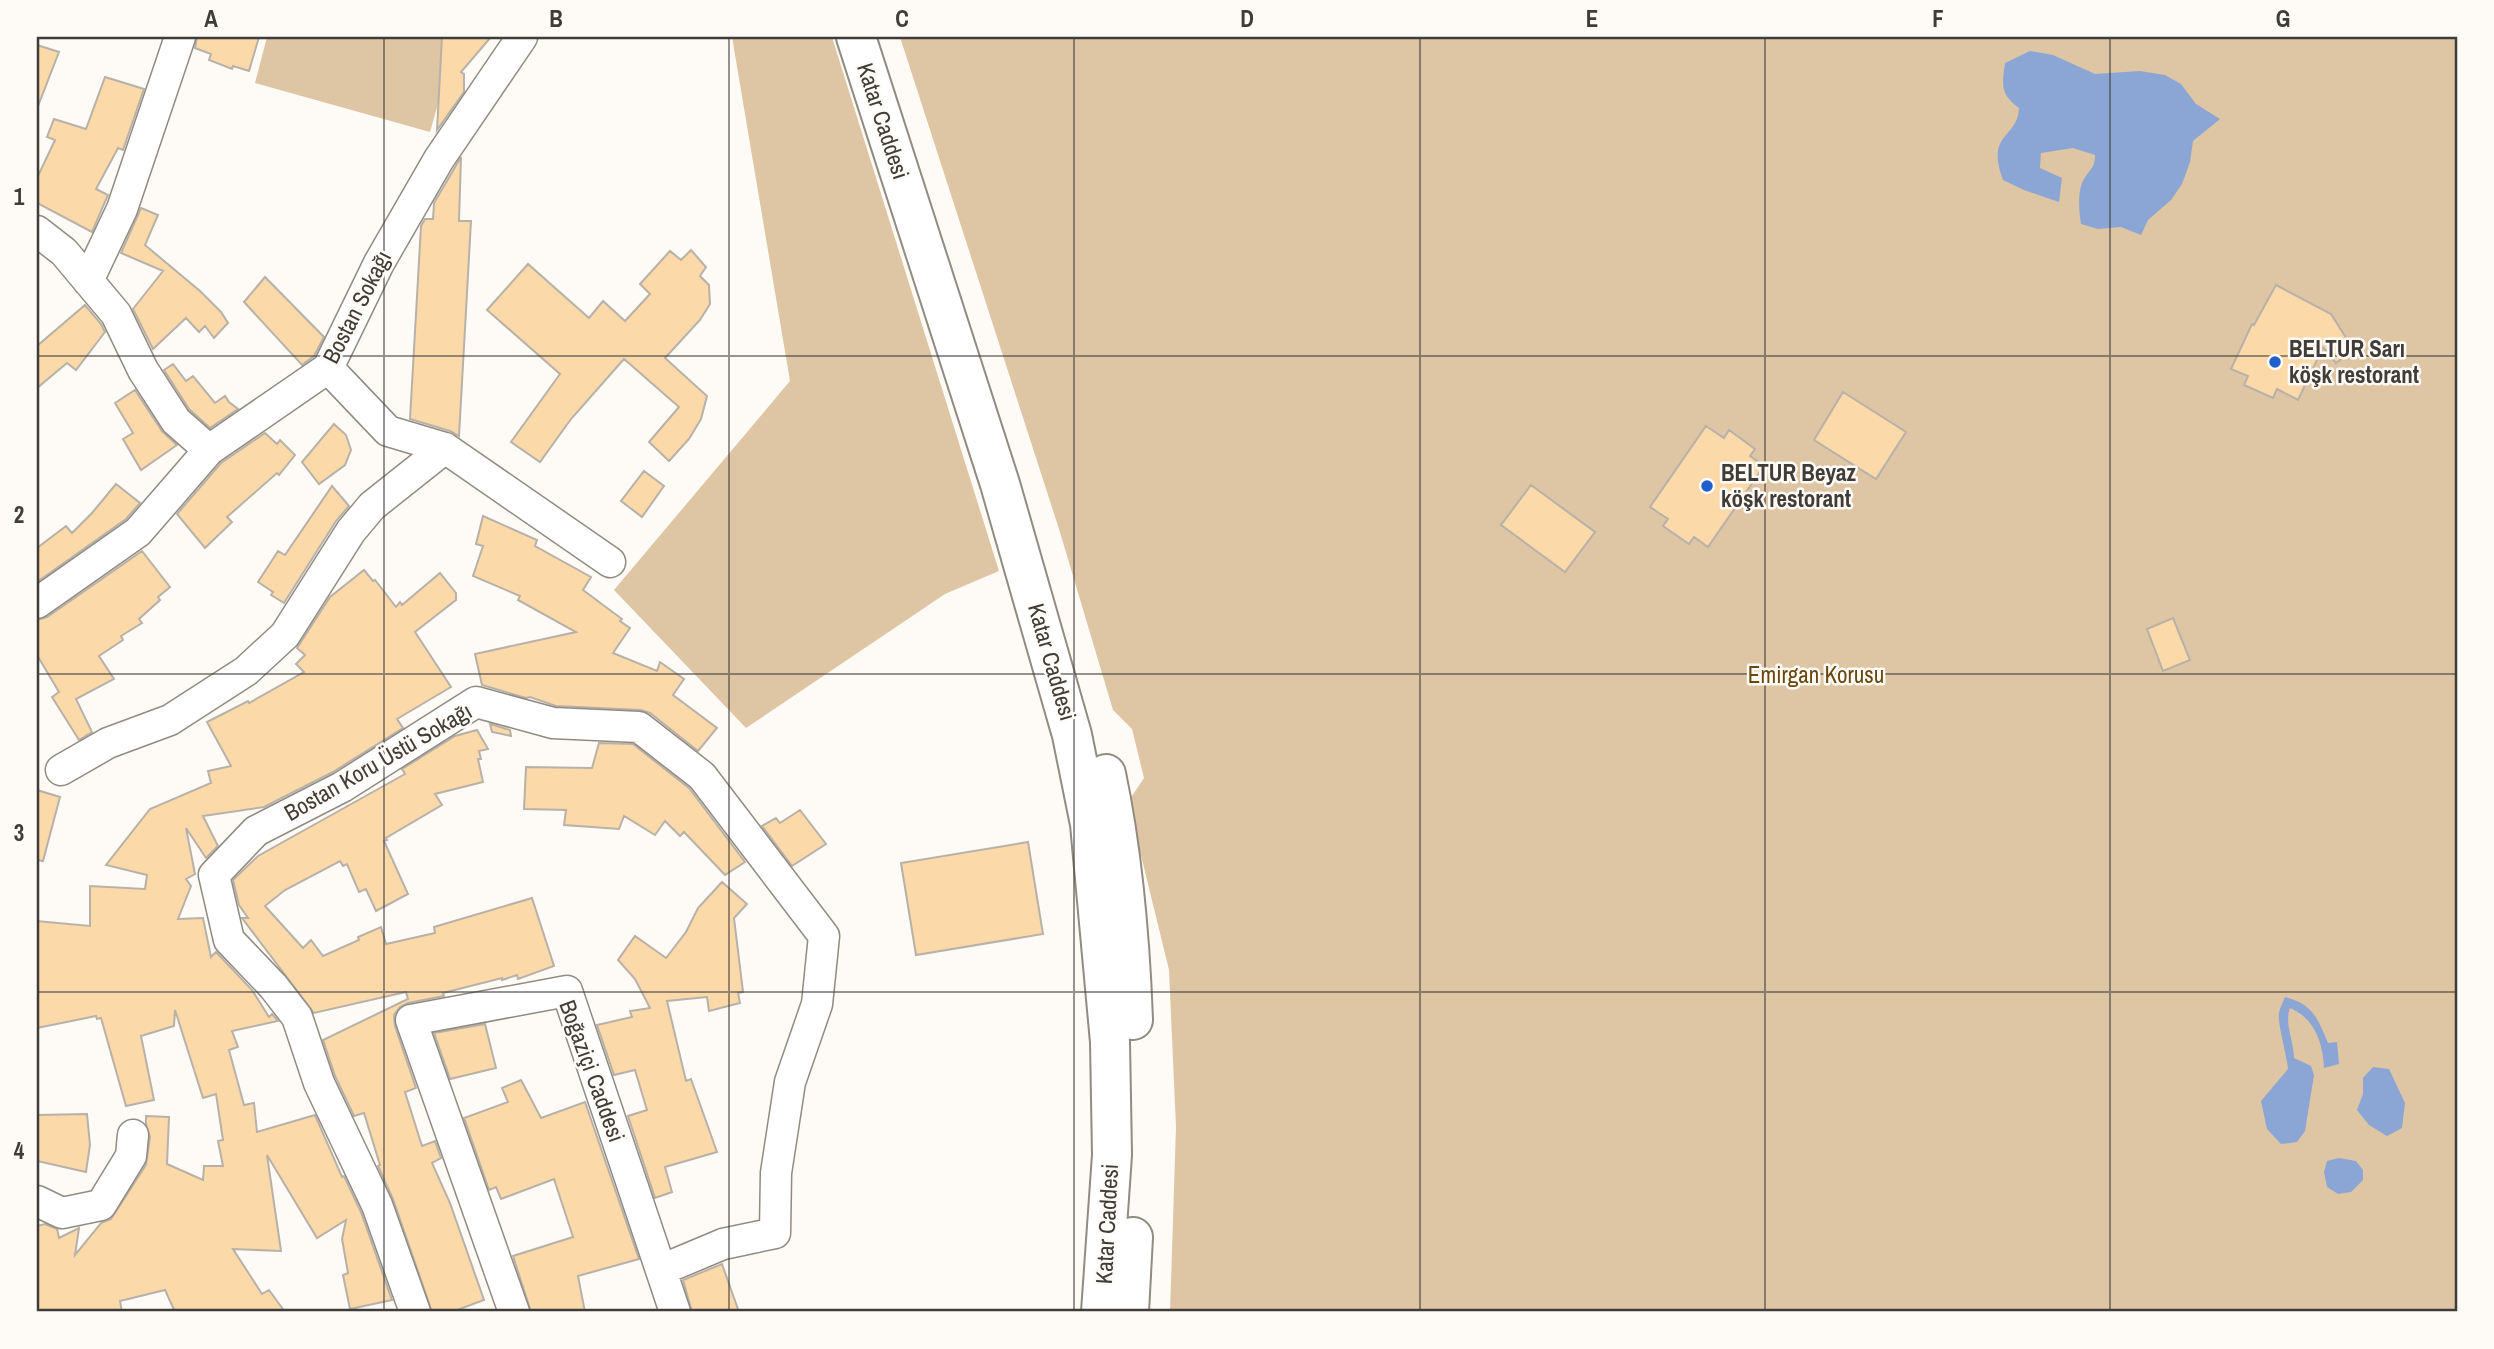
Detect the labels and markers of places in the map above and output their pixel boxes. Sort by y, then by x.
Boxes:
place label: BELTUR Sarı köşk restorant [2289,333,2419,390]
marker: BELTUR Sarı köşk restorant [2267,354,2283,370]
place label: BELTUR Beyaz köşk restorant [1721,457,1856,514]
marker: BELTUR Beyaz köşk restorant [1699,478,1715,494]

